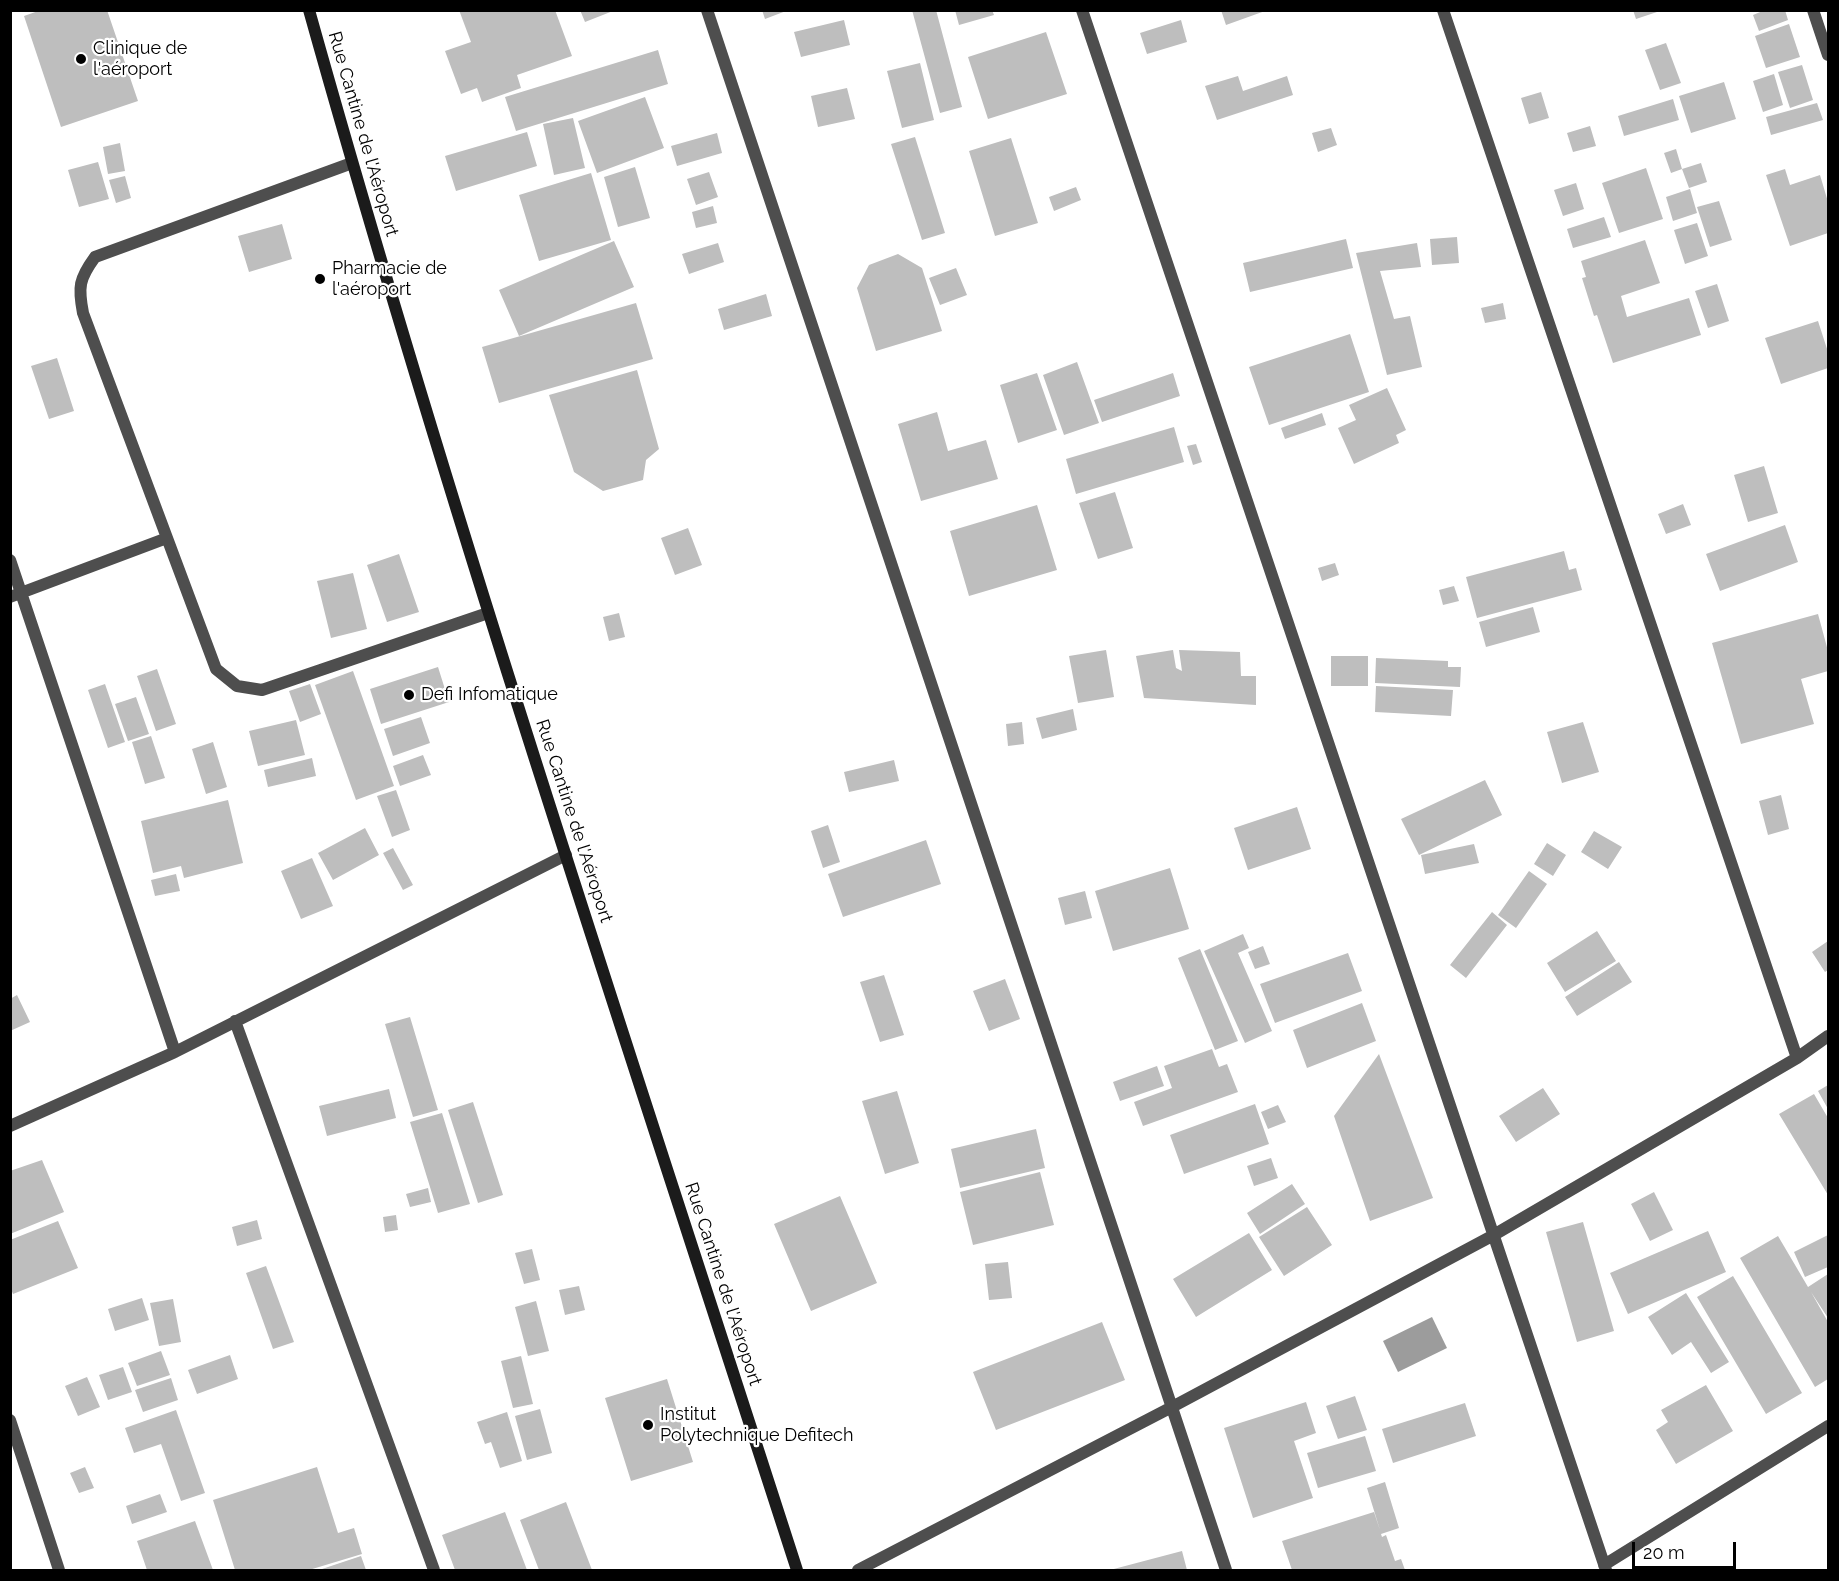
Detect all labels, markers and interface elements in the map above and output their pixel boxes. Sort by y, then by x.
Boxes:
street label: Rue Cantine de l'Aéroport [323,29,403,239]
place label: Clinique de l'aéroport [93,38,187,80]
marker: Clinique de l'aéroport [74,52,88,66]
place label: Pharmacie de l'aéroport [332,258,447,300]
marker: Pharmacie de l'aéroport [313,272,327,286]
place label: Defi Infomatique [421,684,558,706]
marker: Defi Infomatique [402,688,416,702]
street label: Rue Cantine de l'Aéroport [531,717,617,925]
street label: Rue Cantine de l'Aéroport [680,1180,766,1388]
place label: Institut Polytechnique Defitech [660,1404,853,1446]
marker: Institut Polytechnique Defitech [641,1418,655,1432]
scale bar [1635,1530,1738,1568]
text: 20 m [1643,1542,1685,1563]

